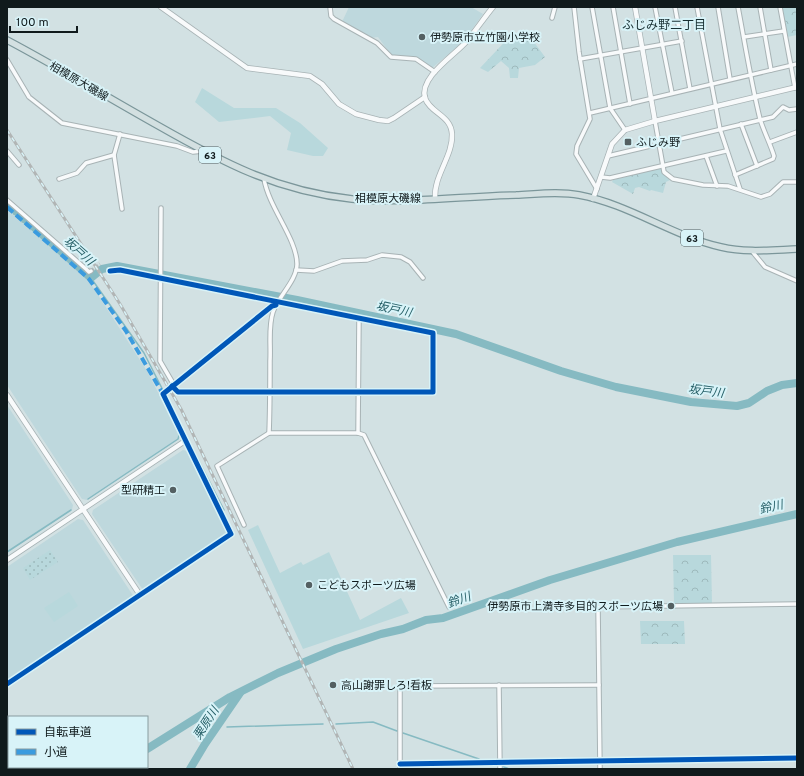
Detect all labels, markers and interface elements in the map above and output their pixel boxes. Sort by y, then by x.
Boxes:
scale bar [10,8,77,34]
text: 100 m [16,15,49,31]
district label: ふじみ野二丁目 [622,18,706,34]
place label: 伊勢原市立竹園小学校 [430,31,540,45]
marker: 伊勢原市立竹園小学校 [417,32,427,42]
street label: 相模原大磯線 [46,59,111,104]
place label: ふじみ野 [636,136,680,150]
marker: ふじみ野 [623,137,633,147]
road number: 63 [199,147,221,163]
street label: 相模原大磯線 [355,192,421,206]
road number: 63 [681,230,703,246]
water label: 坂戸川 [60,234,99,271]
water label: 坂戸川 [375,298,415,322]
water label: 坂戸川 [687,382,727,402]
place label: 型研精工 [121,484,165,498]
marker: 型研精工 [168,485,178,495]
water label: 鈴川 [758,497,787,518]
place label: こどもスポーツ広場 [317,579,416,593]
marker: こどもスポーツ広場 [304,580,314,590]
water label: 鈴川 [445,589,475,613]
place label: 伊勢原市上満寺多目的スポーツ広場 [487,600,663,614]
marker: 伊勢原市上満寺多目的スポーツ広場 [666,601,676,611]
place label: 高山謝罪しろ!看板 [341,679,432,693]
marker: 高山謝罪しろ!看板 [328,680,338,690]
water label: 栗原川 [190,702,224,743]
legend [8,716,148,768]
text: 自転車道 [44,725,92,741]
text: 小道 [44,745,68,761]

